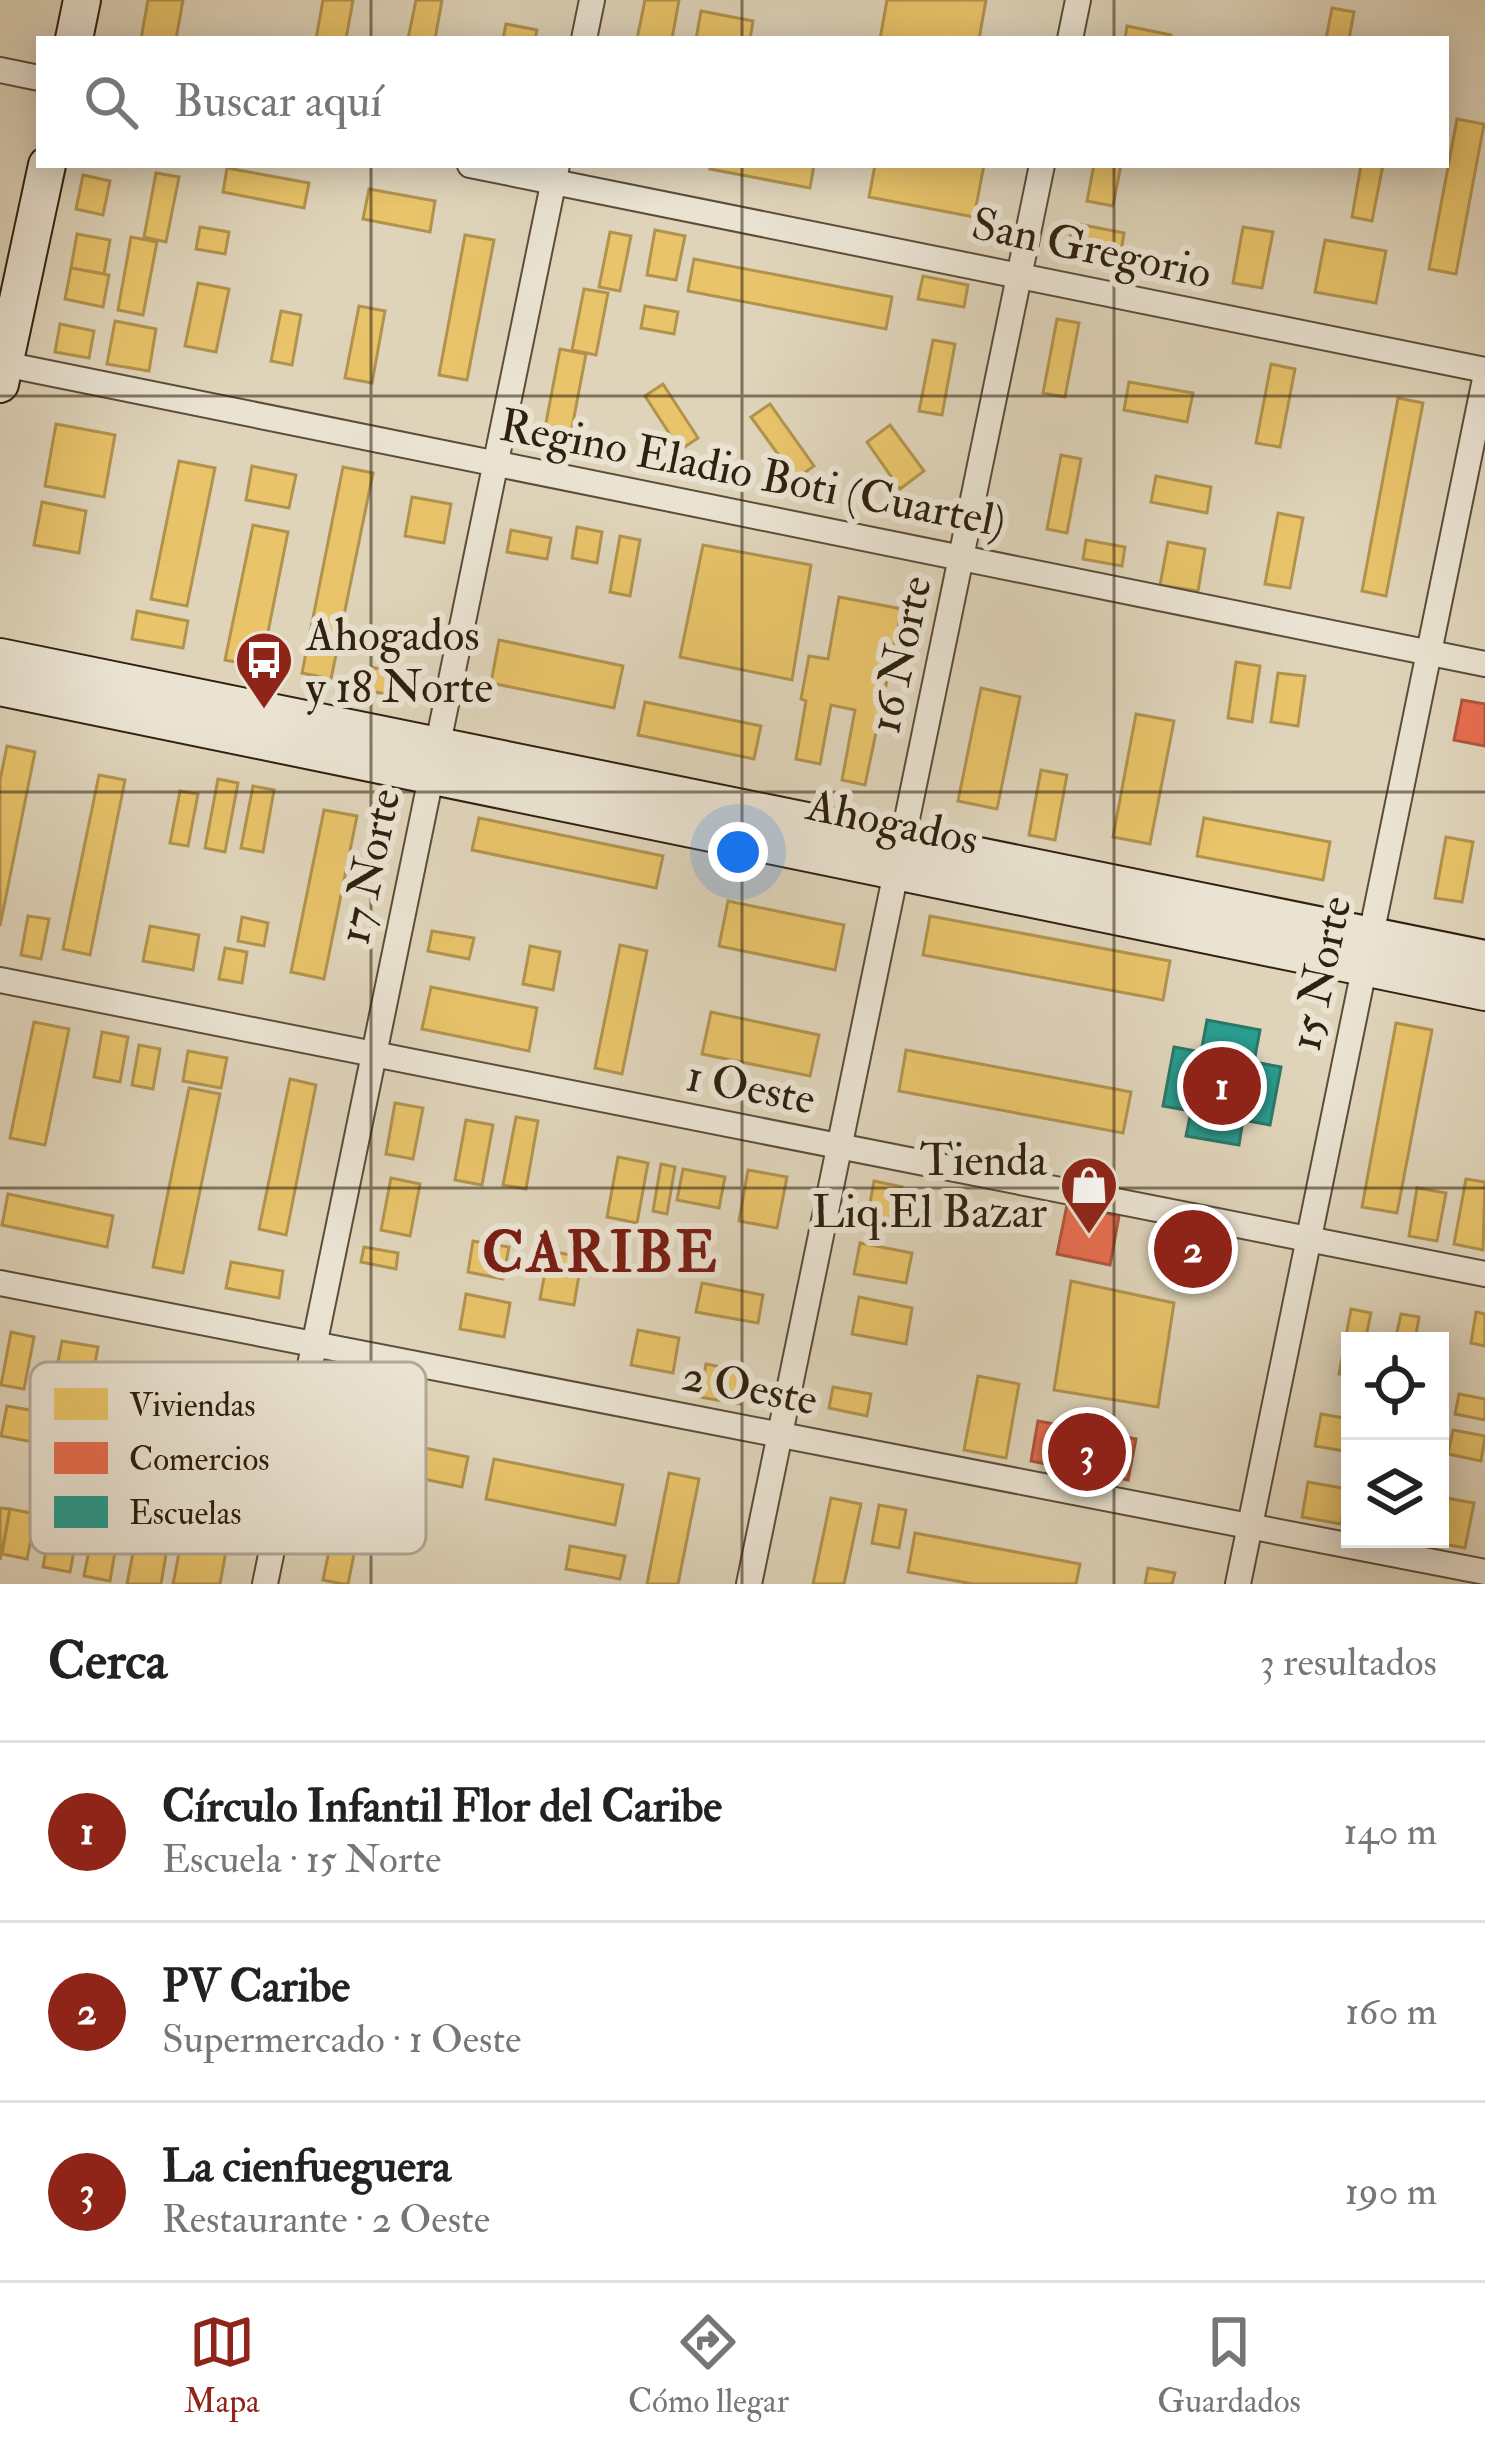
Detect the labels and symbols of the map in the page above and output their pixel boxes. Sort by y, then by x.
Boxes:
street label: San Gregorio [967,196,1216,302]
street label: Regino Eladio Boti (Cuartel) [495,397,1010,551]
street label: 16 Norte [857,571,945,738]
place label: Ahogados y 18 Norte [305,608,493,716]
bus stop icon: Ahogados y 18 Norte [233,629,295,711]
street label: Ahogados [801,777,983,868]
street label: 17 Norte [326,784,414,949]
your location [708,822,768,882]
street label: 15 Norte [1277,891,1365,1056]
pin: 1 [1183,1041,1261,1131]
street label: 1 Oeste [682,1048,820,1128]
place label: Tienda Liq.El Bazar [812,1133,1047,1241]
shop icon: Tienda Liq.El Bazar [1058,1154,1120,1236]
pin: 2 [1154,1204,1232,1294]
district label: CARIBE [482,1217,720,1289]
street label: 2 Oeste [677,1347,822,1428]
legend [30,1362,426,1554]
text: Viviendas [129,1385,256,1426]
pin: 3 [1048,1407,1126,1497]
text: Comercios [129,1439,270,1480]
text: Escuelas [129,1493,242,1534]

